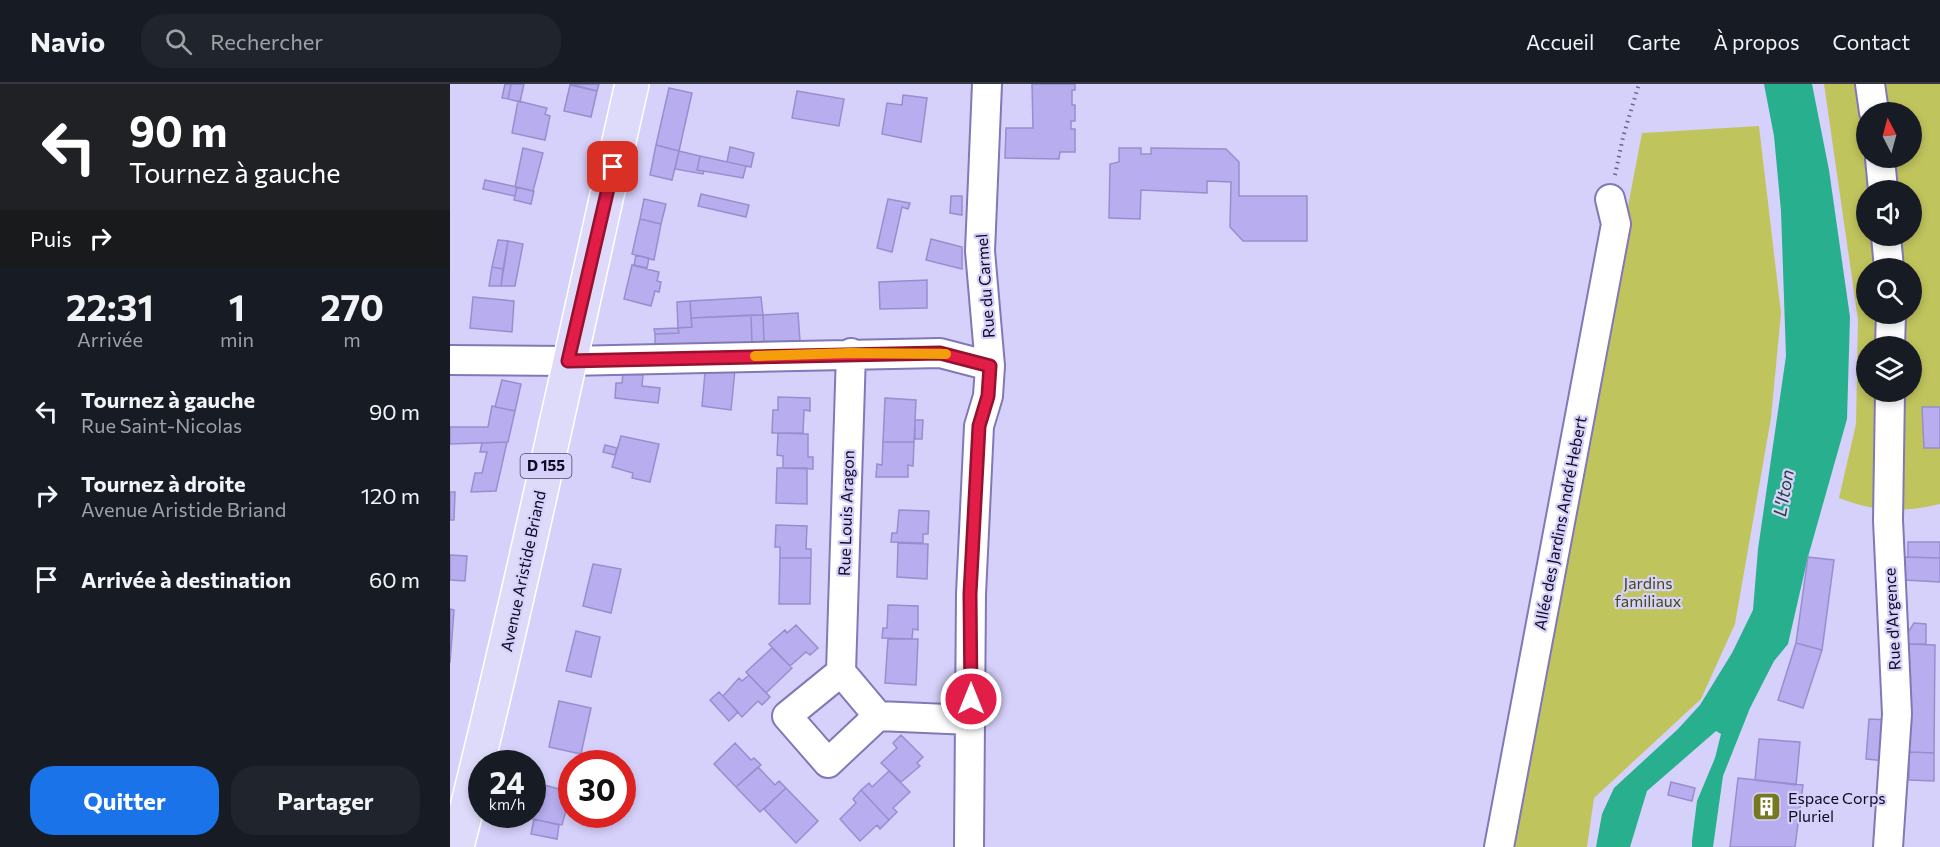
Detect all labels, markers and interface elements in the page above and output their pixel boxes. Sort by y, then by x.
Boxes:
search box [141,14,561,68]
text: Navio [30,24,105,58]
icon: search [162,25,195,58]
text: Rechercher [210,28,323,55]
text: Accueil [1526,29,1594,54]
text: Carte [1627,29,1681,54]
text: À propos [1714,29,1799,54]
text: Contact [1832,29,1910,54]
north arrow [1856,102,1922,168]
map controls [1856,102,1922,402]
text: 90 m [129,104,228,156]
icon: left [30,108,108,186]
pin [587,141,638,192]
icon: arrive [596,150,629,183]
text: Tournez à gauche [129,156,340,189]
button: sound [1856,180,1922,246]
icon: right [84,222,117,255]
text: Puis [30,225,72,252]
street label: Rue du Carmel [971,233,998,339]
button: search [1856,258,1922,324]
text: 22:31 [66,284,154,328]
text: 1 [229,284,245,328]
text: 270 [320,284,384,328]
text: Arrivée [77,327,143,351]
text: min [220,327,254,351]
text: m [343,327,361,351]
button: layers [1856,336,1922,402]
text: Tournez à gauche [81,386,255,413]
icon: left [30,395,63,428]
text: 90 m [369,398,420,425]
text: Rue Saint-Nicolas [81,413,242,437]
street label: Allée des Jardins André Hebert [1529,414,1590,631]
street label: Rue Louis Aragon [834,450,857,576]
road number: D 155 [520,454,572,478]
water label: L'Iton [1768,468,1798,518]
text: Tournez à droite [81,470,246,497]
icon: right [30,479,63,512]
text: 120 m [361,482,420,509]
street label: Avenue Aristide Briand [496,489,549,653]
text: Avenue Aristide Briand [81,497,286,521]
icon: arrive [30,563,63,596]
text: Arrivée à destination [81,566,291,593]
text: 60 m [369,566,420,593]
street label: Rue d'Argence [1879,567,1904,671]
park label: Jardins familiaux [1615,573,1682,610]
position arrow [939,667,1003,731]
speed limit sign: 30 [558,750,636,828]
text: 24 [489,763,525,800]
button: Quitter [30,766,219,835]
button: Partager [231,766,420,835]
place label: Espace Corps Pluriel [1788,788,1885,825]
building icon: Espace Corps Pluriel [1751,791,1783,823]
text: km/h [489,795,525,813]

